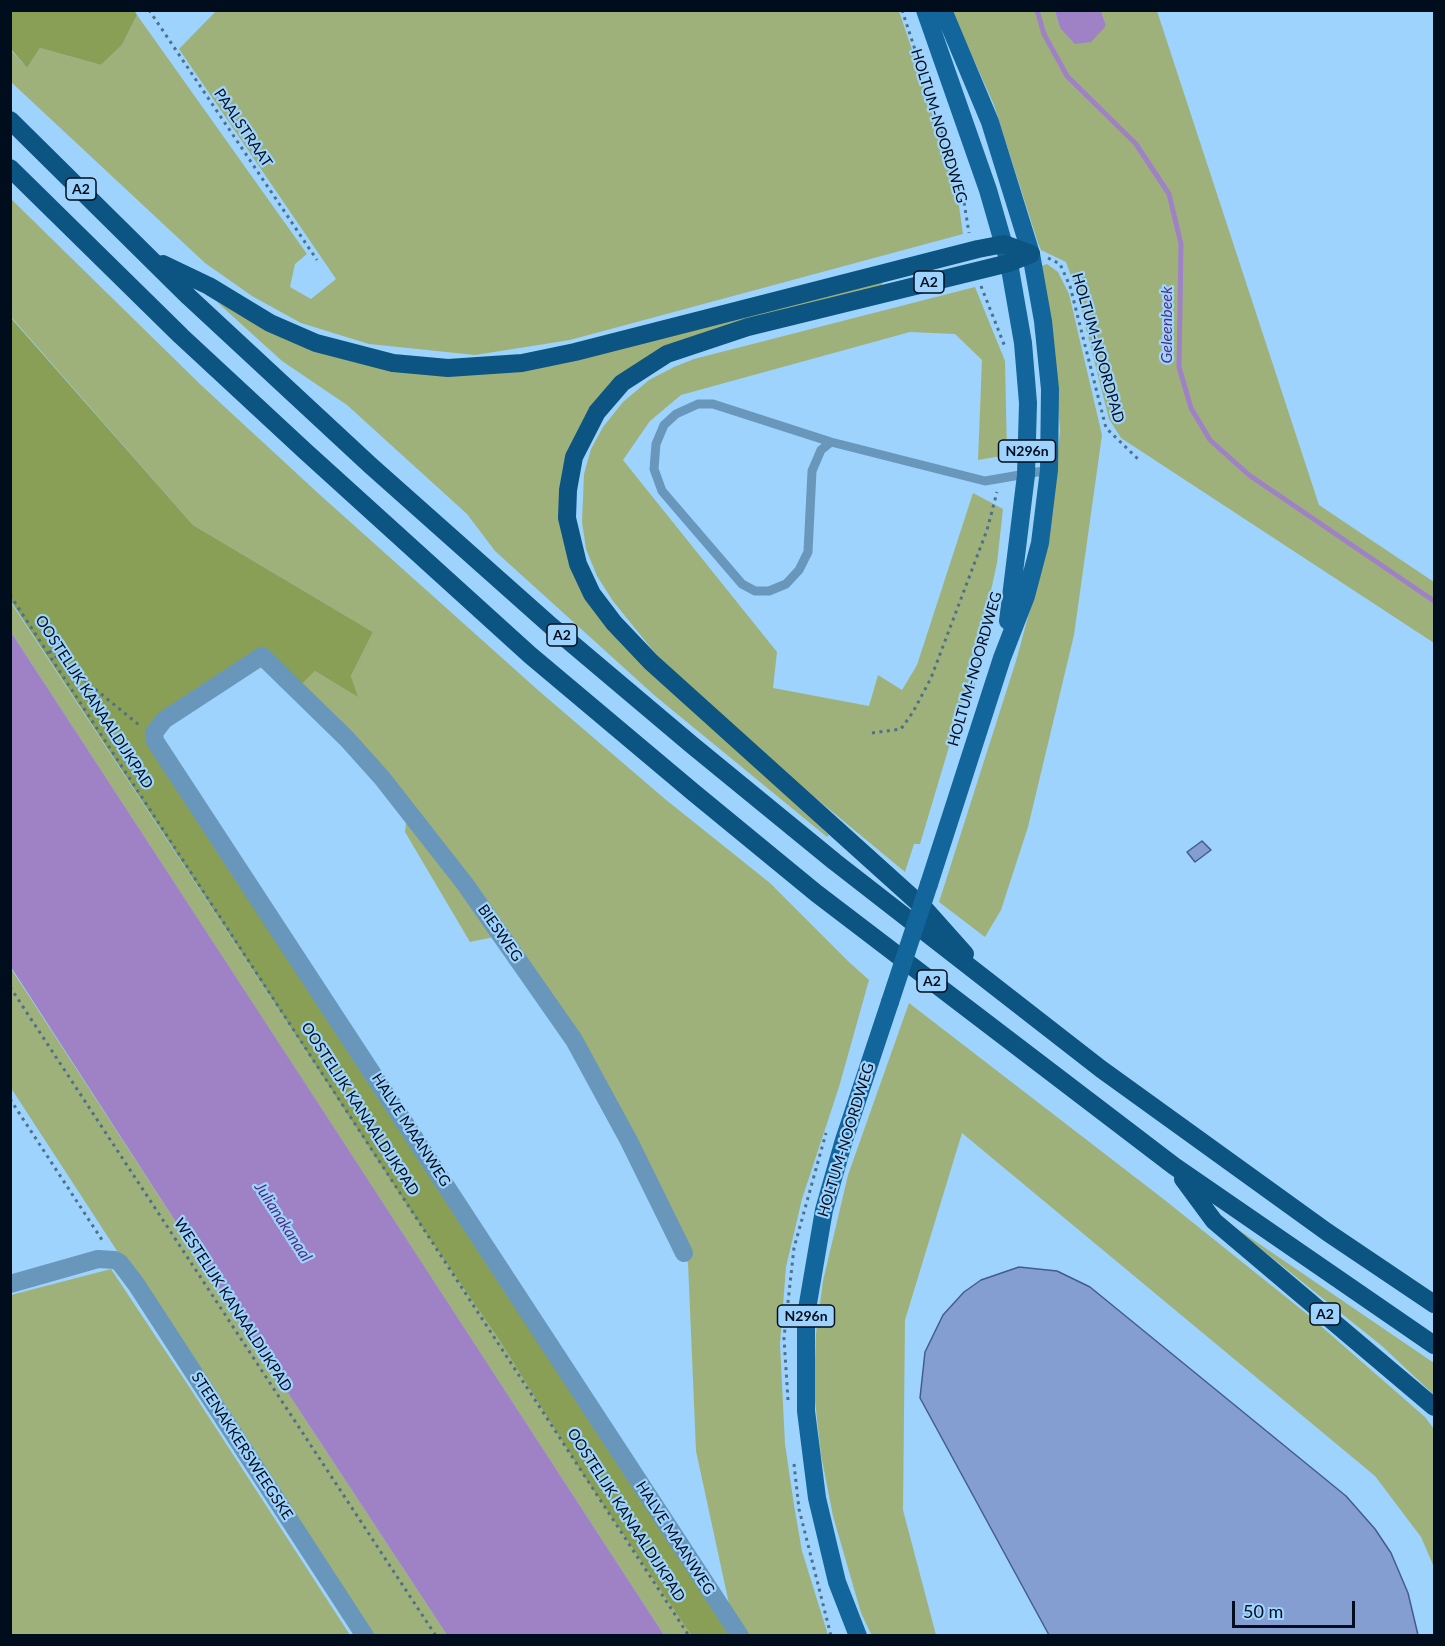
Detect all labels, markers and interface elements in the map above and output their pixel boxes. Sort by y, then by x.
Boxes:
street label: HOLTUM-NOORDWEG [907,47,971,205]
street label: PAALSTRAAT [210,85,276,171]
road number: A2 [66,178,96,200]
road number: A2 [914,271,944,293]
street label: HOLTUM-NOORDPAD [1068,271,1128,425]
water label: Geleenbeek [1157,286,1177,364]
road number: N296n [998,440,1056,462]
street label: HOLTUM-NOORDWEG [944,590,1006,748]
street label: OOSTELIJK KANAALDIJKPAD [31,612,157,792]
road number: A2 [547,624,577,646]
street label: BIESWEG [474,901,526,965]
road number: A2 [917,970,947,992]
street label: OOSTELIJK KANAALDIJKPAD [297,1019,423,1199]
street label: HOLTUM-NOORDWEG [814,1061,878,1219]
street label: HALVE MAANWEG [368,1070,454,1190]
water label: Julianakanaal [250,1179,316,1265]
street label: WESTELIJK KANAALDIJKPAD [170,1215,296,1395]
road number: A2 [1310,1303,1340,1325]
road number: N296n [778,1305,834,1327]
street label: STEENAKKERSWEEGSKE [188,1369,296,1523]
street label: OOSTELIJK KANAALDIJKPAD [563,1425,689,1605]
street label: HALVE MAANWEG [632,1478,718,1598]
scale bar [1235,1589,1358,1627]
text: 50 m [1243,1600,1283,1622]

